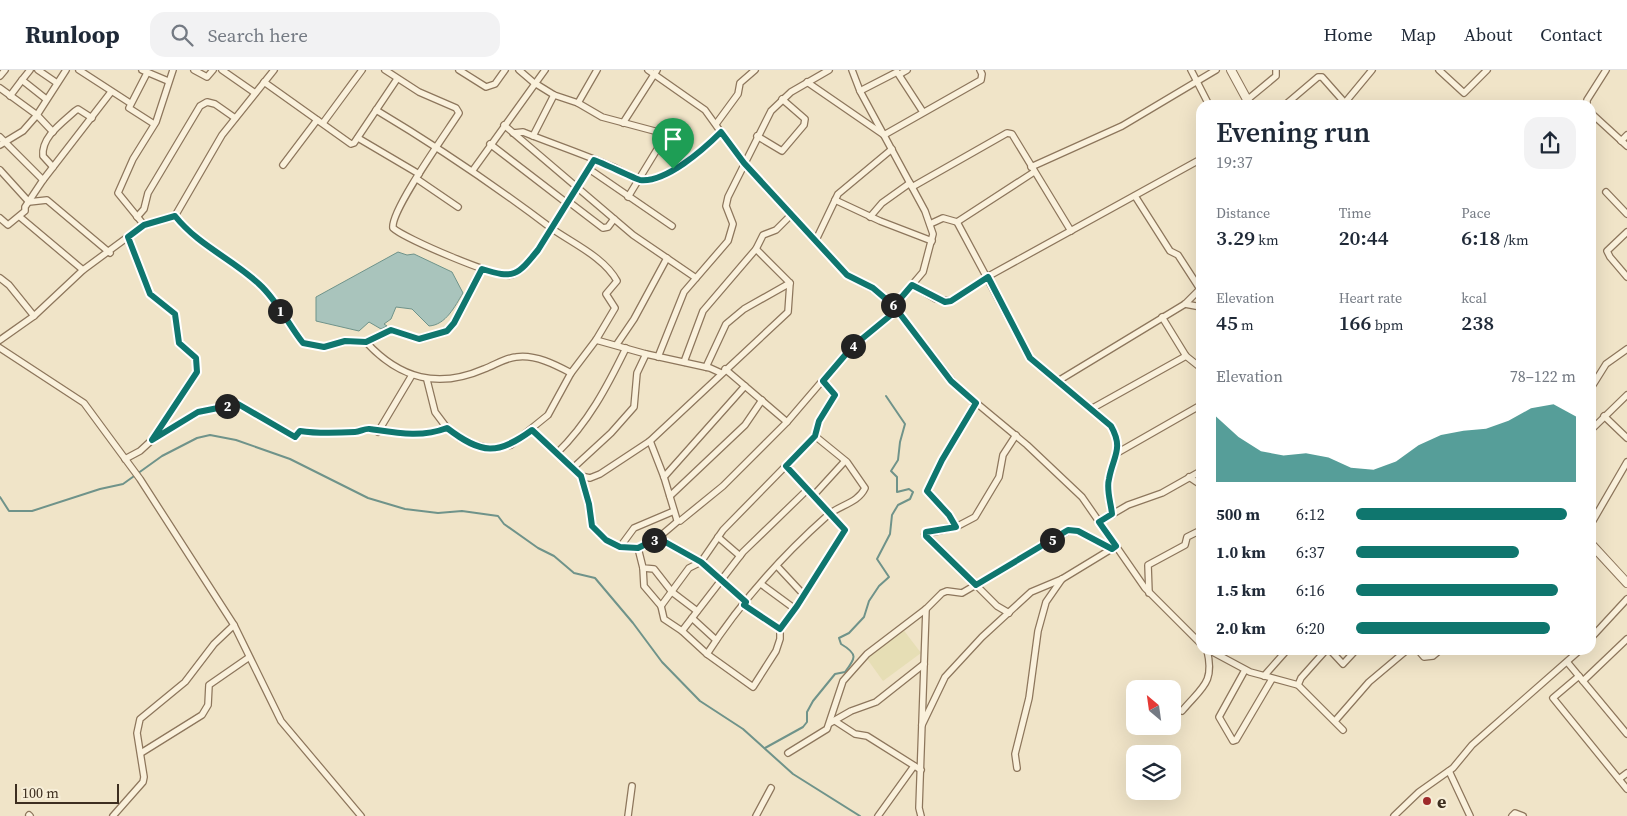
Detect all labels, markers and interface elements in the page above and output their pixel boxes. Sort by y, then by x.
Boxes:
search box [150,12,500,57]
text: Runloop [25,18,120,51]
icon: search [168,21,196,49]
text: Search here [208,22,308,48]
text: Home [1324,22,1373,47]
text: Map [1401,22,1436,47]
text: About [1464,22,1512,47]
text: Contact [1540,22,1602,47]
text: Evening run [1216,113,1370,151]
button: share [1524,117,1576,169]
pin [652,118,694,169]
icon: arrive [659,125,687,153]
text: 19:37 [1216,151,1253,173]
text: Distance [1216,203,1270,223]
text: Time [1339,203,1371,223]
text: Pace [1461,203,1491,223]
text: 3.29 [1216,223,1255,252]
text: 20:44 [1339,223,1389,252]
text: 6:18 [1461,223,1500,252]
text: km [1255,230,1279,250]
text: /km [1500,230,1529,250]
text: Elevation [1216,288,1274,308]
text: Heart rate [1339,288,1402,308]
text: kcal [1461,288,1487,308]
pin: 6 [880,292,906,318]
text: 6 [890,295,897,315]
pin: 1 [268,298,292,324]
text: 1 [277,301,284,321]
text: 45 [1216,308,1238,337]
text: 166 [1339,308,1371,337]
text: 238 [1461,308,1494,337]
text: m [1238,315,1254,335]
text: bpm [1371,315,1403,335]
pin: 4 [840,334,866,358]
text: 4 [850,336,857,356]
text: Elevation [1216,365,1283,387]
text: 78–122 m [1510,365,1576,387]
pin: 2 [214,394,240,418]
text: 2 [224,396,231,416]
text: 500 m [1216,503,1260,525]
text: 6:12 [1296,503,1325,525]
pin: 3 [642,528,666,552]
pin: 5 [1040,528,1064,552]
text: 3 [651,530,658,550]
text: 5 [1049,530,1056,550]
text: 1.0 km [1216,541,1266,563]
text: 6:37 [1296,541,1325,563]
text: 1.5 km [1216,579,1266,601]
text: 6:16 [1296,579,1325,601]
text: 2.0 km [1216,617,1266,639]
text: 6:20 [1296,617,1325,639]
north arrow [1126,680,1181,735]
map controls [1126,680,1181,800]
button: layers [1126,745,1181,800]
scale bar [15,781,119,804]
text: 100 m [22,783,59,803]
place label: e [1437,789,1446,814]
marker: e [1421,795,1433,807]

